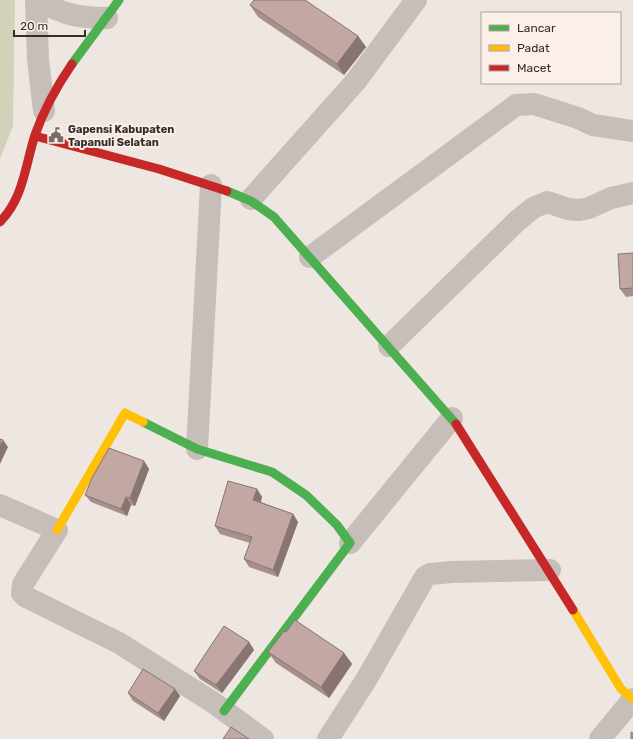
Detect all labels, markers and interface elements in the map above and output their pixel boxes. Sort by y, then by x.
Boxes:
scale bar [14,12,85,38]
legend [481,12,621,84]
text: 20 m [20,19,48,33]
text: Lancar [517,21,556,35]
text: Padat [517,41,550,55]
text: Macet [517,61,551,75]
place label: Gapensi Kabupaten Tapanuli Selatan [68,123,174,149]
public building icon: Gapensi Kabupaten Tapanuli Selatan [47,126,65,144]

